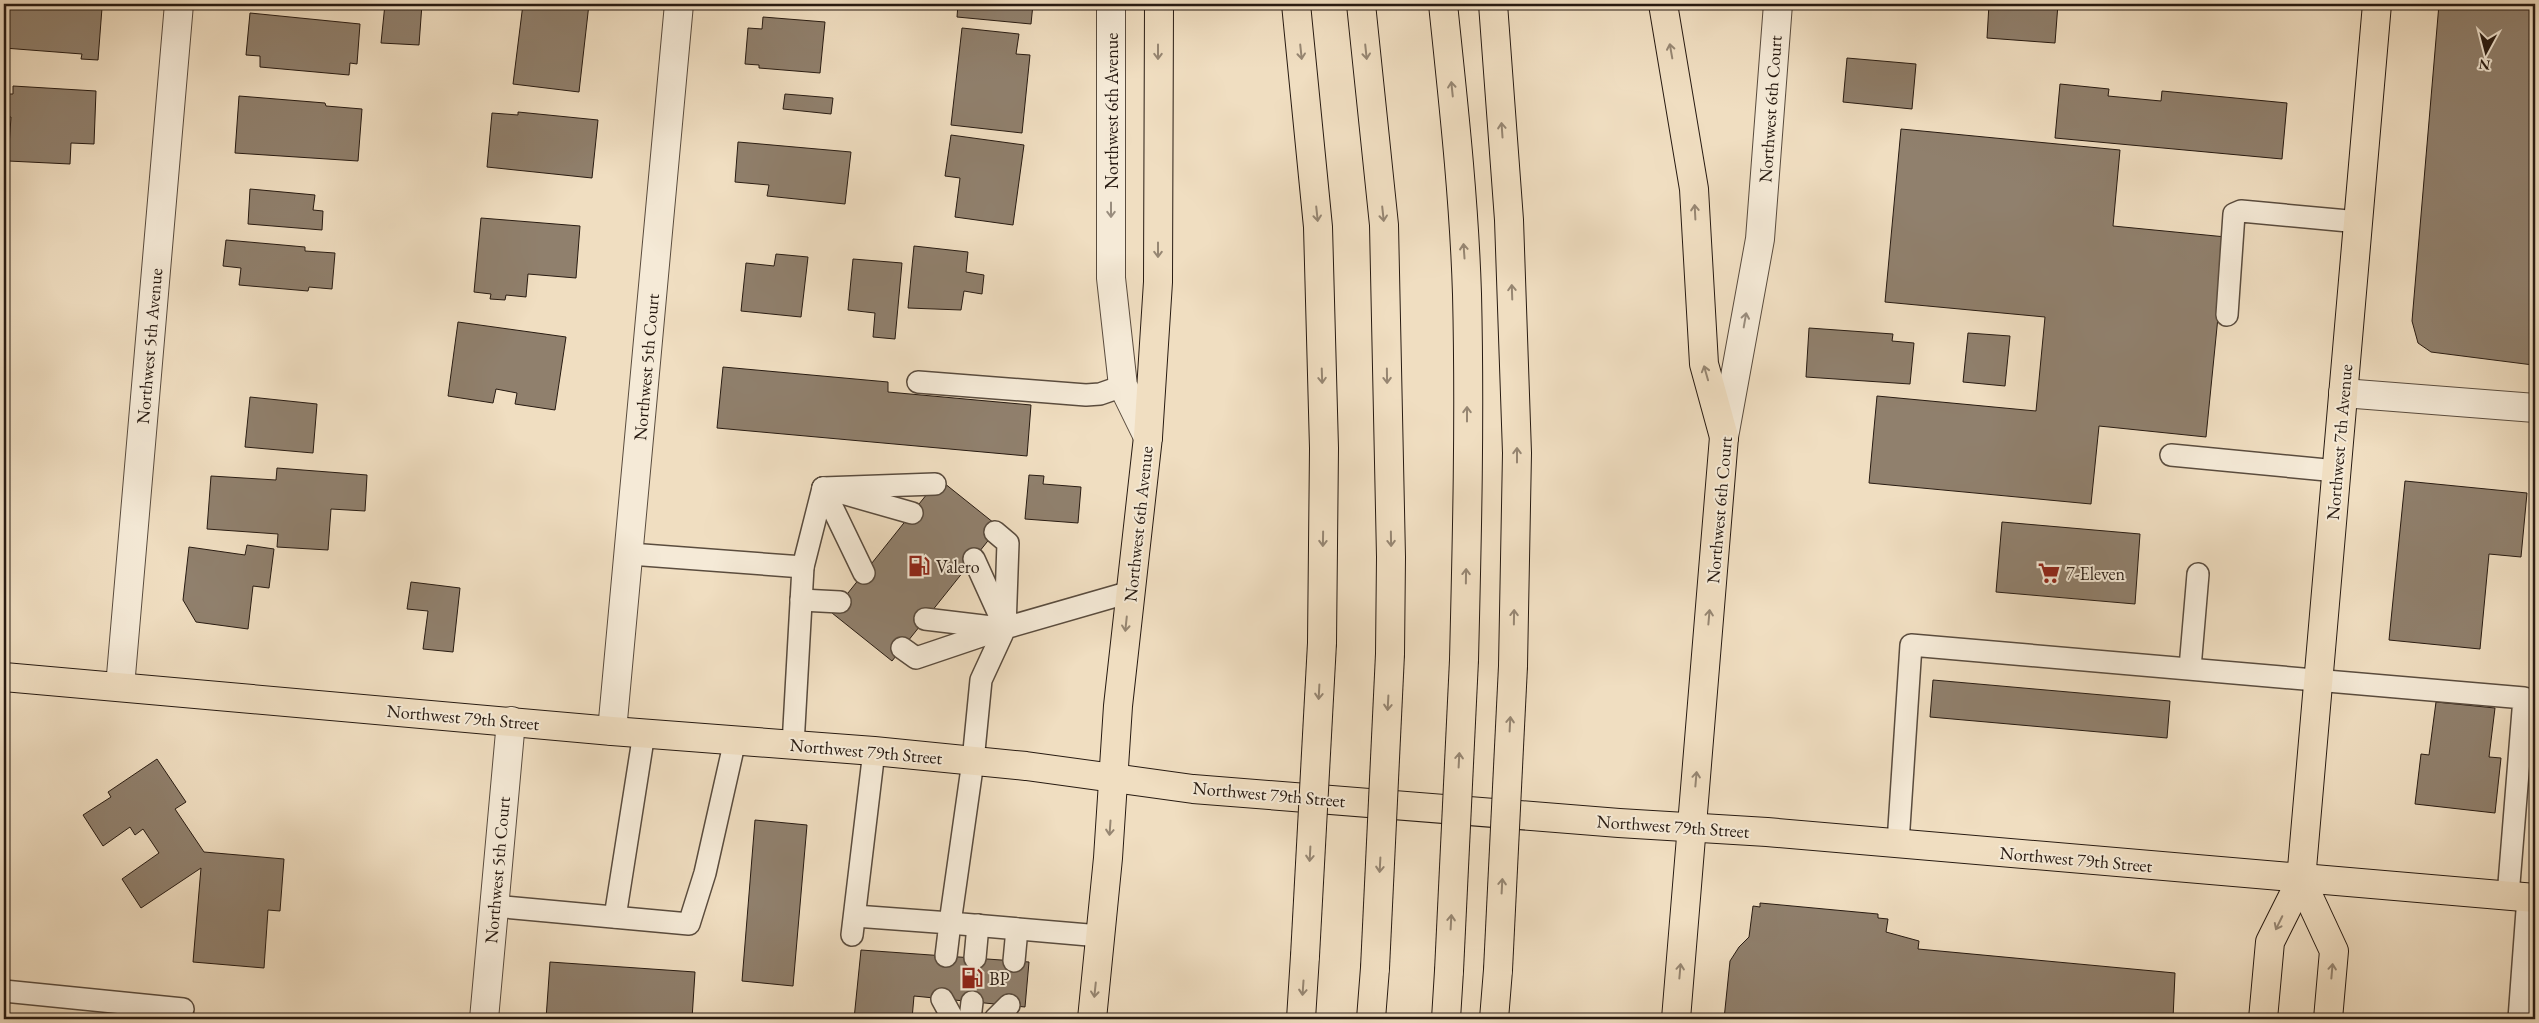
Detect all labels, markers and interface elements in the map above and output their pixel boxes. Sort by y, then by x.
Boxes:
north arrow [2462,28,2512,78]
street label: Northwest 6th Avenue [1100,33,1123,189]
street label: Northwest 6th Court [1753,34,1787,183]
one-way arrow [1665,43,1675,59]
one-way arrow [1153,44,1163,60]
one-way arrow [1296,44,1306,60]
one-way arrow [1361,44,1371,60]
text: N [2477,55,2491,75]
one-way arrow [1447,82,1457,98]
one-way arrow [1498,122,1507,138]
one-way arrow [1106,202,1116,218]
one-way arrow [1691,204,1700,220]
one-way arrow [1312,206,1322,222]
one-way arrow [1378,206,1387,222]
one-way arrow [1153,242,1163,258]
one-way arrow [1459,244,1468,260]
street label: Northwest 5th Avenue [131,267,167,425]
one-way arrow [1507,285,1516,301]
street label: Northwest 5th Court [628,292,664,442]
one-way arrow [1741,313,1751,329]
street label: Northwest 7th Avenue [2321,363,2357,521]
one-way arrow [1701,366,1711,382]
one-way arrow [1317,368,1327,384]
one-way arrow [1382,368,1392,384]
one-way arrow [1462,406,1472,422]
street label: Northwest 6th Court [1701,435,1737,585]
street label: Northwest 6th Avenue [1118,445,1158,603]
one-way arrow [1512,447,1522,464]
one-way arrow [1318,530,1328,547]
one-way arrow [1386,530,1395,546]
fuel station icon: Valero [906,553,932,579]
place label: Valero [936,555,980,578]
supermarket icon: 7-Eleven [2036,560,2062,586]
place label: 7-Eleven [2066,562,2126,585]
one-way arrow [1461,569,1471,585]
one-way arrow [1509,609,1518,625]
one-way arrow [1705,609,1714,625]
one-way arrow [1122,616,1131,632]
one-way arrow [1315,684,1324,700]
one-way arrow [1383,694,1393,711]
street label: Northwest 79th Street [386,699,541,735]
one-way arrow [1505,716,1514,732]
street label: Northwest 79th Street [789,733,944,769]
one-way arrow [1455,752,1464,768]
one-way arrow [1691,771,1701,787]
street label: Northwest 79th Street [1192,776,1347,812]
street label: Northwest 5th Court [479,795,515,945]
street label: Northwest 79th Street [1596,809,1750,843]
one-way arrow [1105,820,1114,836]
street label: Northwest 79th Street [1999,841,2154,877]
one-way arrow [1306,846,1315,862]
one-way arrow [1376,857,1385,873]
one-way arrow [1497,879,1506,895]
one-way arrow [1447,914,1456,930]
one-way arrow [2274,915,2283,930]
one-way arrow [1675,963,1685,979]
one-way arrow [2328,963,2337,979]
fuel station icon: BP [959,965,985,991]
place label: BP [989,967,1010,990]
one-way arrow [1298,979,1307,995]
one-way arrow [1090,982,1100,998]

